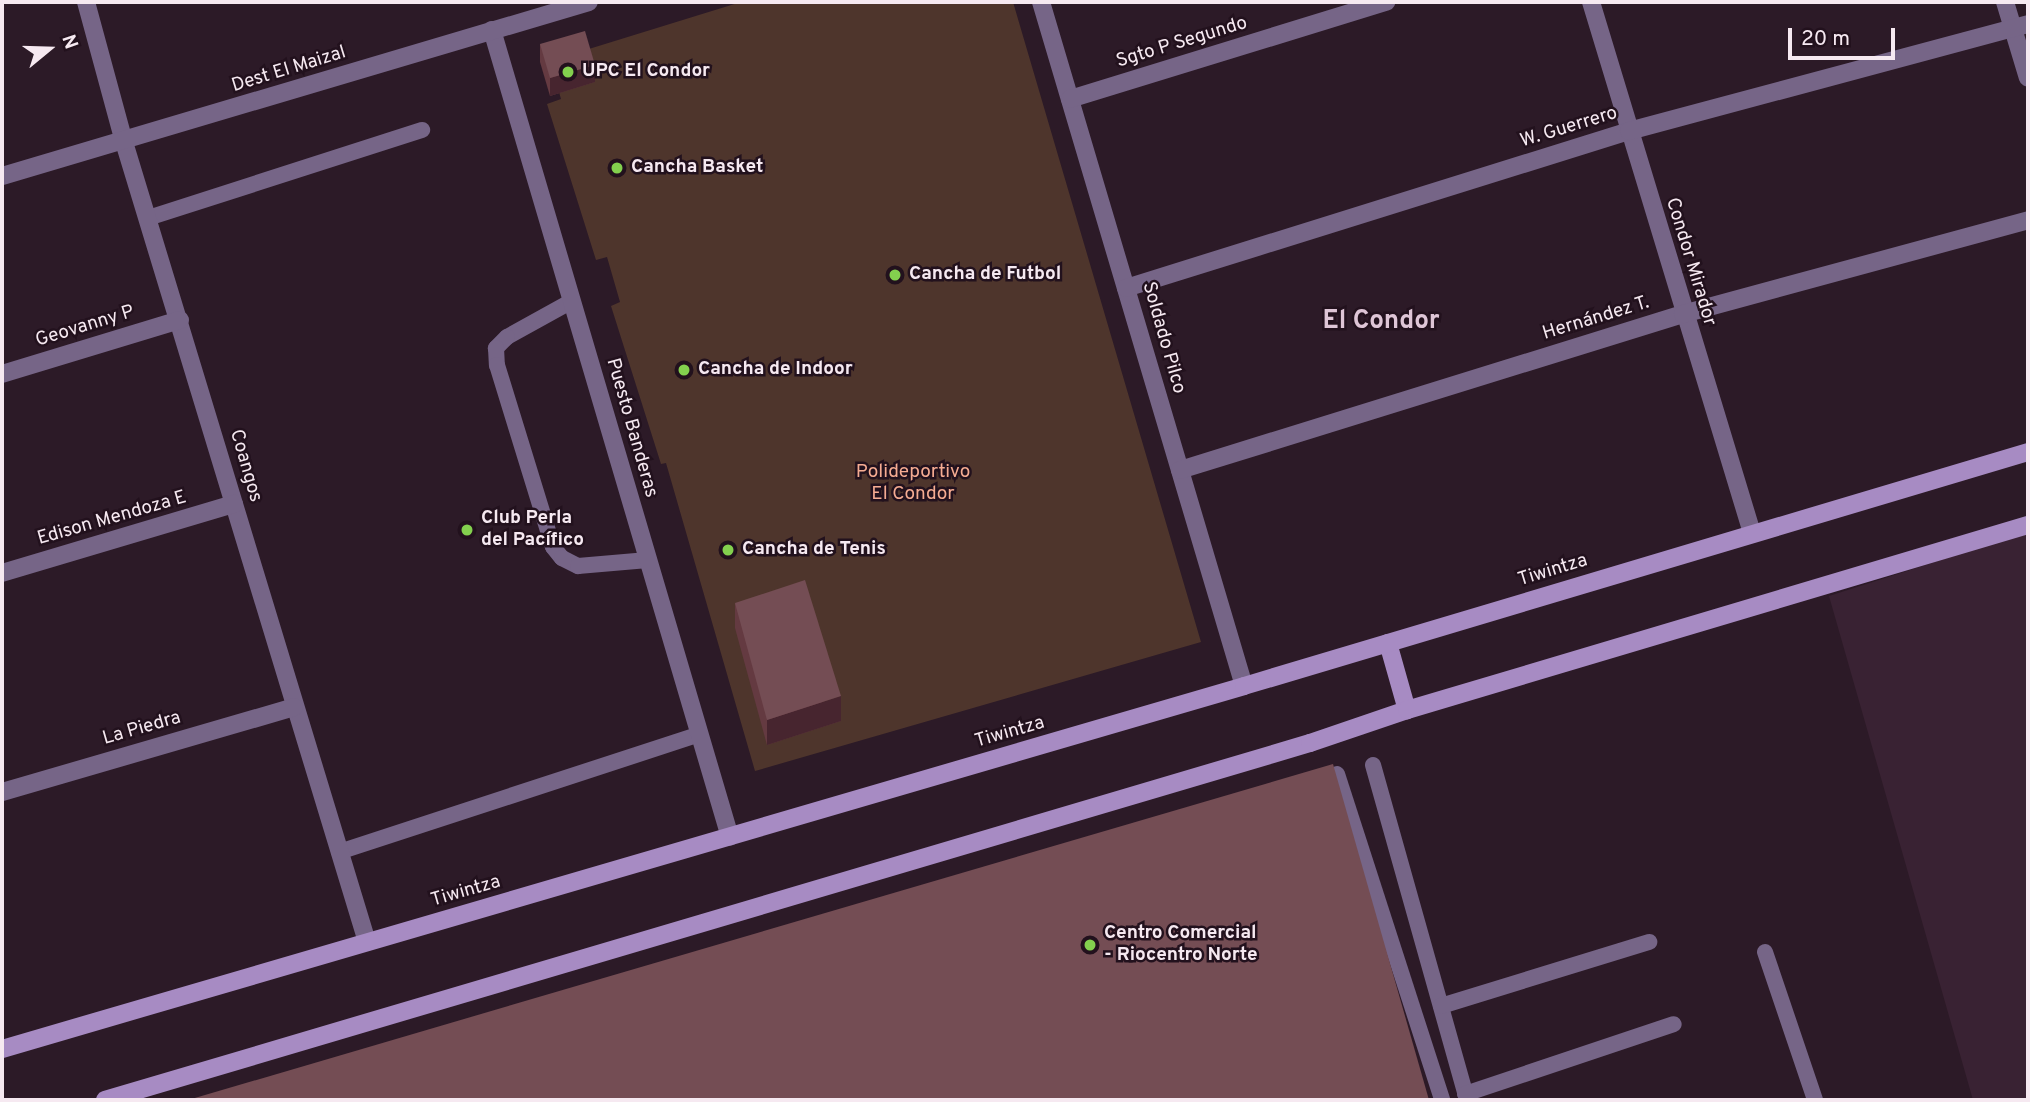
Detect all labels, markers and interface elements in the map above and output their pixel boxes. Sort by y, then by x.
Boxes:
street label: Sgto P Segundo [1114,12,1250,74]
north arrow [14,14,84,84]
scale bar [1792,14,1899,58]
text: 20 m [1801,26,1850,53]
text: N [55,32,82,53]
street label: Dest El Maizal [229,42,349,98]
place label: UPC El Condor [582,61,710,83]
marker: UPC El Condor [560,64,576,80]
street label: W. Guerrero [1518,102,1620,154]
place label: Cancha Basket [631,157,763,179]
marker: Cancha Basket [609,160,625,176]
street label: Condor Mirador [1660,195,1720,329]
place label: Cancha de Futbol [909,264,1061,286]
marker: Cancha de Futbol [887,267,903,283]
street label: Soldado Pilco [1136,279,1190,397]
street label: Hernández T. [1540,292,1652,346]
street label: Geovanny P [33,301,137,353]
district label: El Condor [1322,306,1440,338]
street label: Puesto Banderas [600,356,662,500]
place label: Cancha de Indoor [698,359,853,381]
marker: Cancha de Indoor [676,362,692,378]
street label: Coangos [224,427,266,505]
park label: Polideportivo El Condor [856,462,970,506]
street label: Edison Mendoza E [35,487,189,551]
place label: Club Perla del Pacífico [481,508,584,552]
marker: Club Perla del Pacífico [459,522,475,538]
place label: Cancha de Tenis [742,539,886,561]
marker: Cancha de Tenis [720,542,736,558]
street label: Tiwintza [1516,550,1590,592]
street label: La Piedra [100,707,184,751]
street label: Tiwintza [973,712,1047,754]
street label: Tiwintza [429,871,503,913]
place label: Centro Comercial - Riocentro Norte [1104,923,1258,967]
marker: Centro Comercial - Riocentro Norte [1082,937,1098,953]

